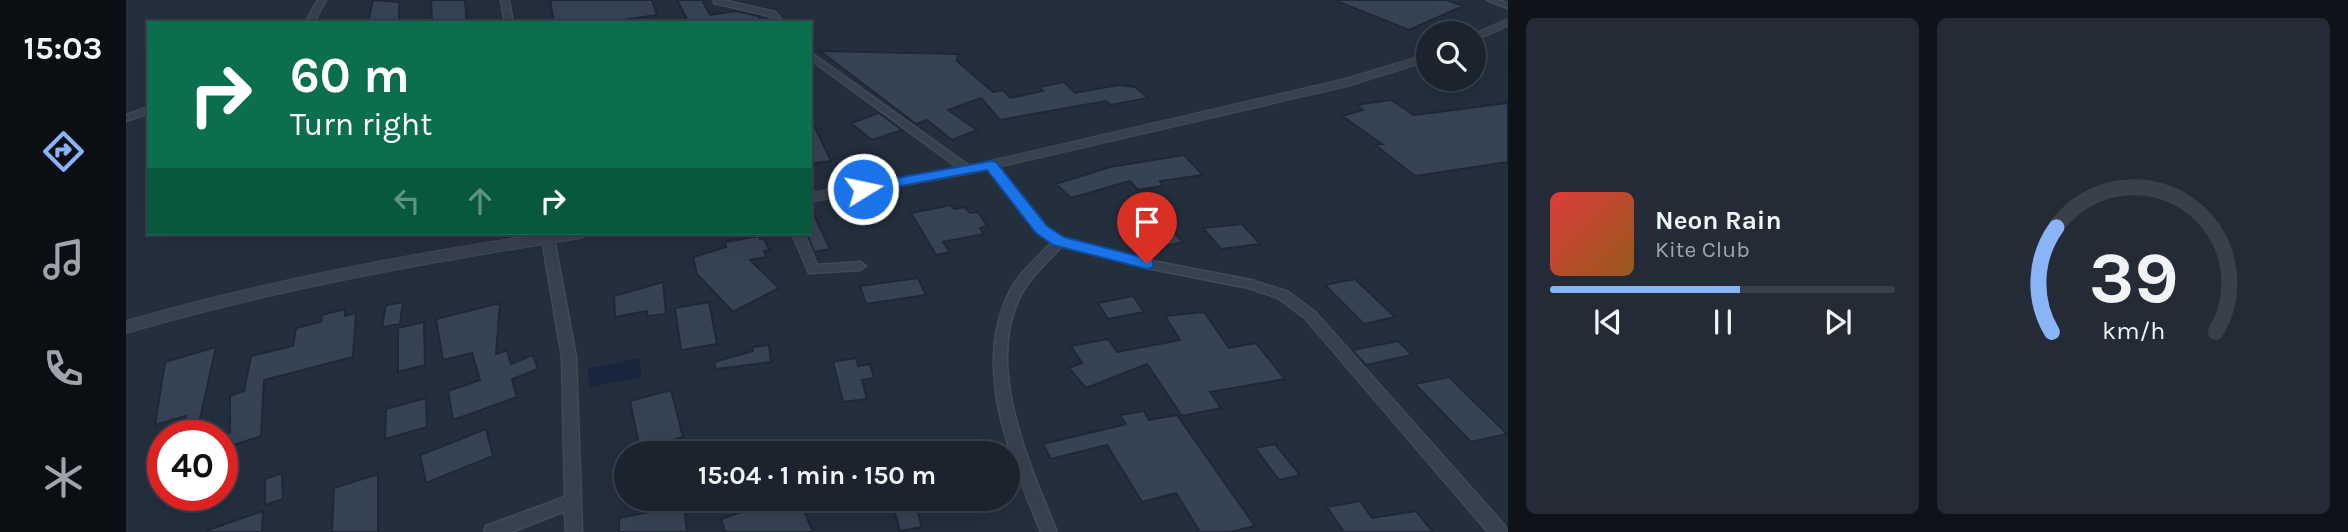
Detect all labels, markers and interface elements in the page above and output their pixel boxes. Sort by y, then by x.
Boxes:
map controls [1416,21,1486,91]
button: search [1416,21,1486,91]
text: 15:03 [24,30,102,67]
text: 60 m [290,47,410,104]
icon: right [175,49,266,140]
text: Turn right [290,106,432,143]
icon: directions [39,127,88,176]
position arrow [826,152,900,226]
icon: left [388,182,426,220]
icon: ahead [461,182,499,220]
icon: right [534,182,572,220]
pin [1117,192,1177,264]
icon: arrive [1128,203,1166,241]
text: Neon Rain [1655,205,1782,236]
icon: music [39,235,88,284]
text: 39 [2089,235,2178,320]
text: Kite Club [1655,236,1750,263]
icon: previous [1589,303,1627,341]
icon: pause [1704,303,1742,341]
icon: next [1819,303,1857,341]
text: km/h [2102,316,2165,345]
icon: phone [39,344,88,393]
speed limit sign: 40 [147,420,238,511]
icon: climate [39,453,88,502]
text: 15:04 · 1 min · 150 m [698,460,936,491]

